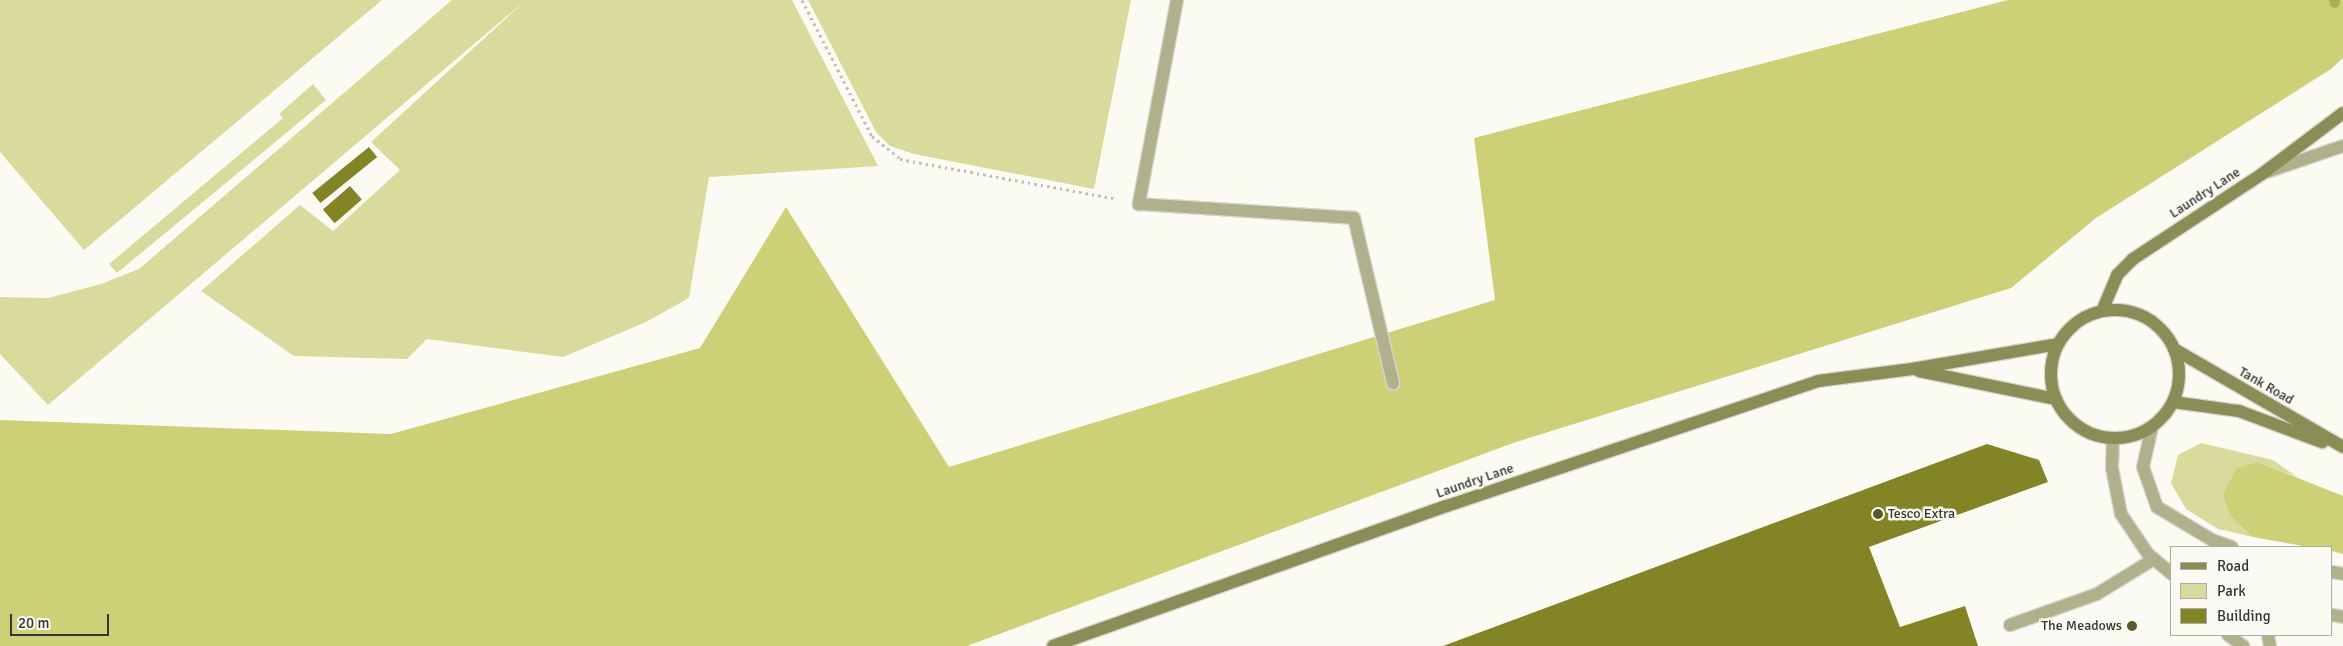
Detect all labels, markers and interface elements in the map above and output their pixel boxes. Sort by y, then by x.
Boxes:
street label: Laundry Lane [2166,164,2244,222]
street label: Tank Road [2236,364,2296,408]
street label: Laundry Lane [1434,460,1516,502]
place label: Tesco Extra [1888,506,1955,522]
marker: Tesco Extra [1872,508,1884,520]
legend [2170,546,2333,636]
text: Road [2217,557,2249,575]
text: Park [2217,582,2246,600]
scale bar [12,604,111,636]
text: Building [2217,607,2271,625]
text: 20 m [18,614,49,632]
place label: The Meadows [2041,618,2122,634]
marker: The Meadows [2126,620,2138,632]

